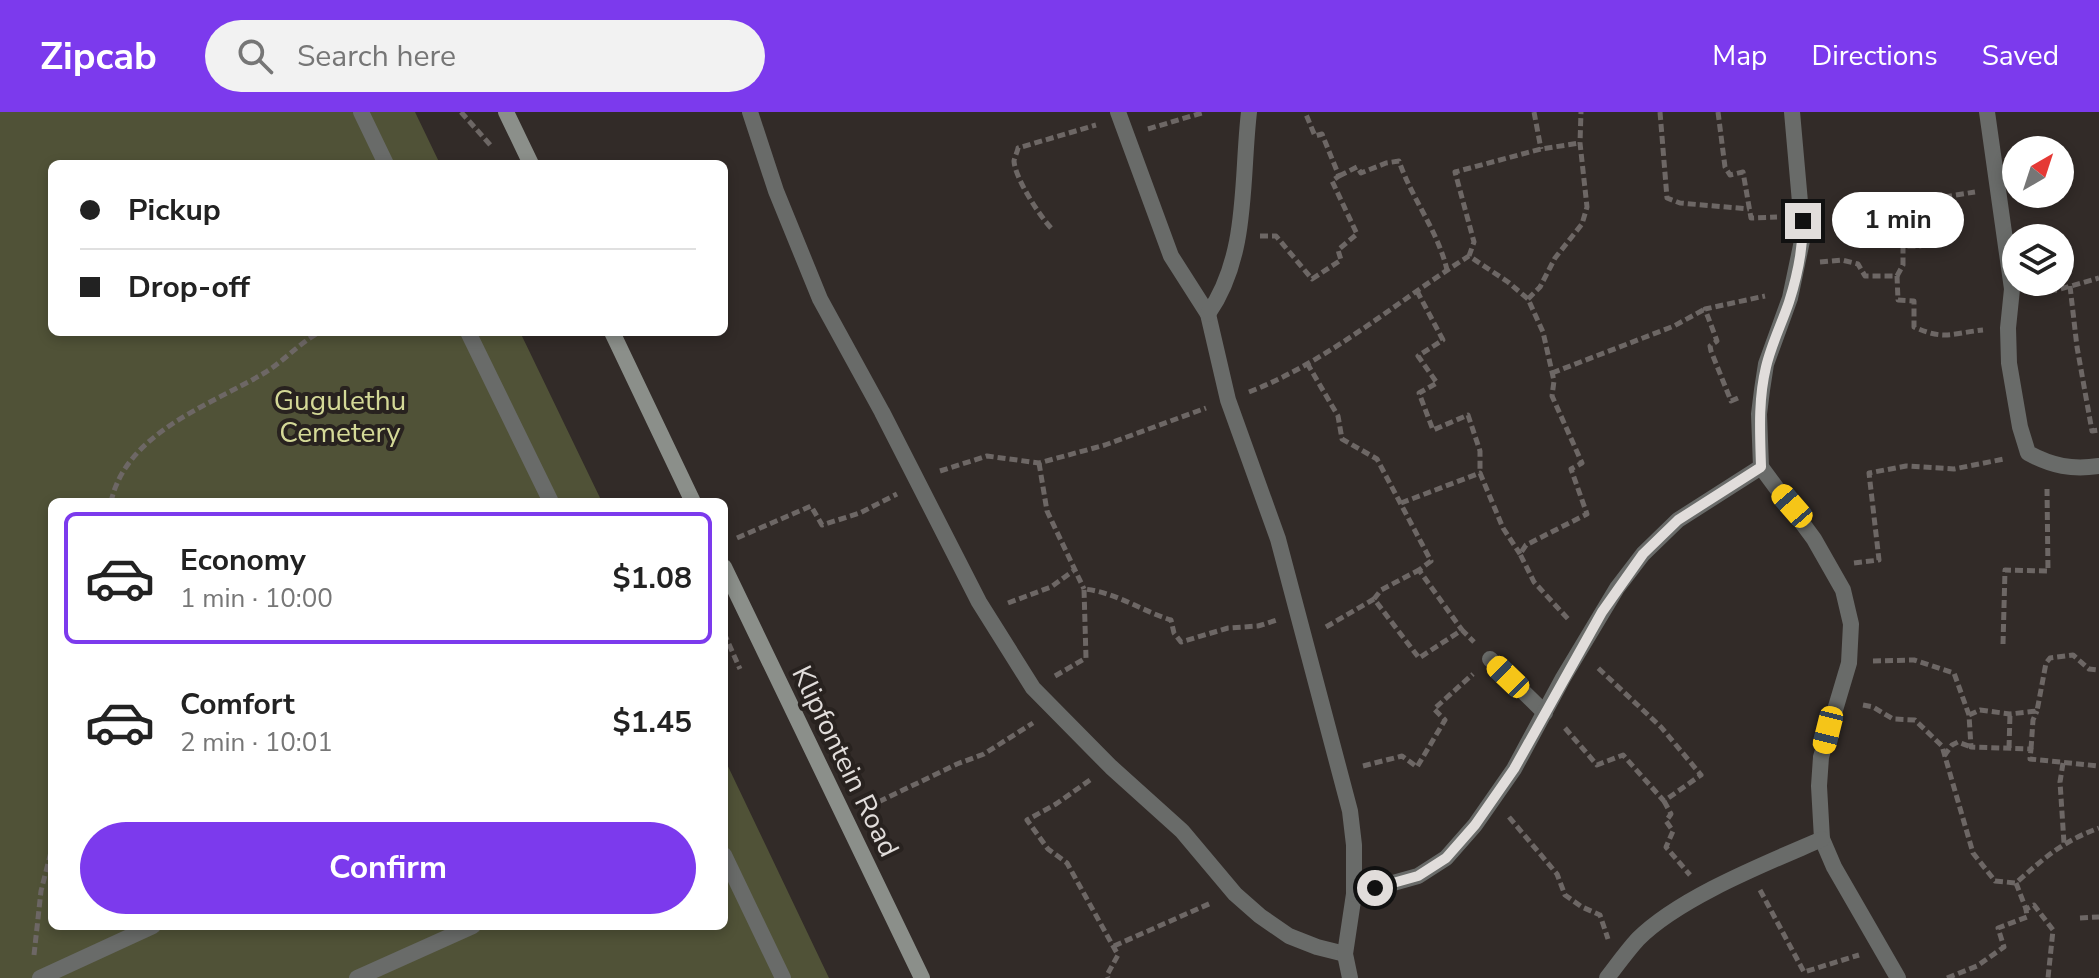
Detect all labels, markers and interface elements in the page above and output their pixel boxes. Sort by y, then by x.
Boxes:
search box [205,20,765,92]
text: Zipcab [40,31,157,82]
icon: search [233,34,277,78]
text: Search here [297,36,456,77]
text: Map [1712,37,1767,75]
text: Directions [1811,37,1938,75]
text: Saved [1982,37,2059,75]
north arrow [2002,136,2074,208]
map controls [2002,136,2074,296]
text: Pickup [128,190,221,231]
callout: 1 min [1831,193,1963,249]
text: 1 min [1864,202,1932,237]
route end [1785,203,1821,239]
button: layers [2002,224,2074,296]
text: Drop-off [128,267,250,308]
park label: Gugulethu Cemetery [274,382,406,452]
car [1767,480,1817,532]
text: Economy [180,540,306,581]
icon: car [84,542,156,614]
text: $1.08 [613,558,692,599]
text: 1 min · 10:00 [180,581,333,616]
car [1482,652,1534,702]
street label: Klipfontein Road [782,660,908,863]
text: Comfort [180,684,295,725]
icon: car [84,686,156,758]
text: $1.45 [613,702,692,743]
car [1811,704,1845,756]
text: 2 min · 10:01 [180,725,333,760]
button: Confirm [80,822,696,914]
route start [1357,870,1393,906]

